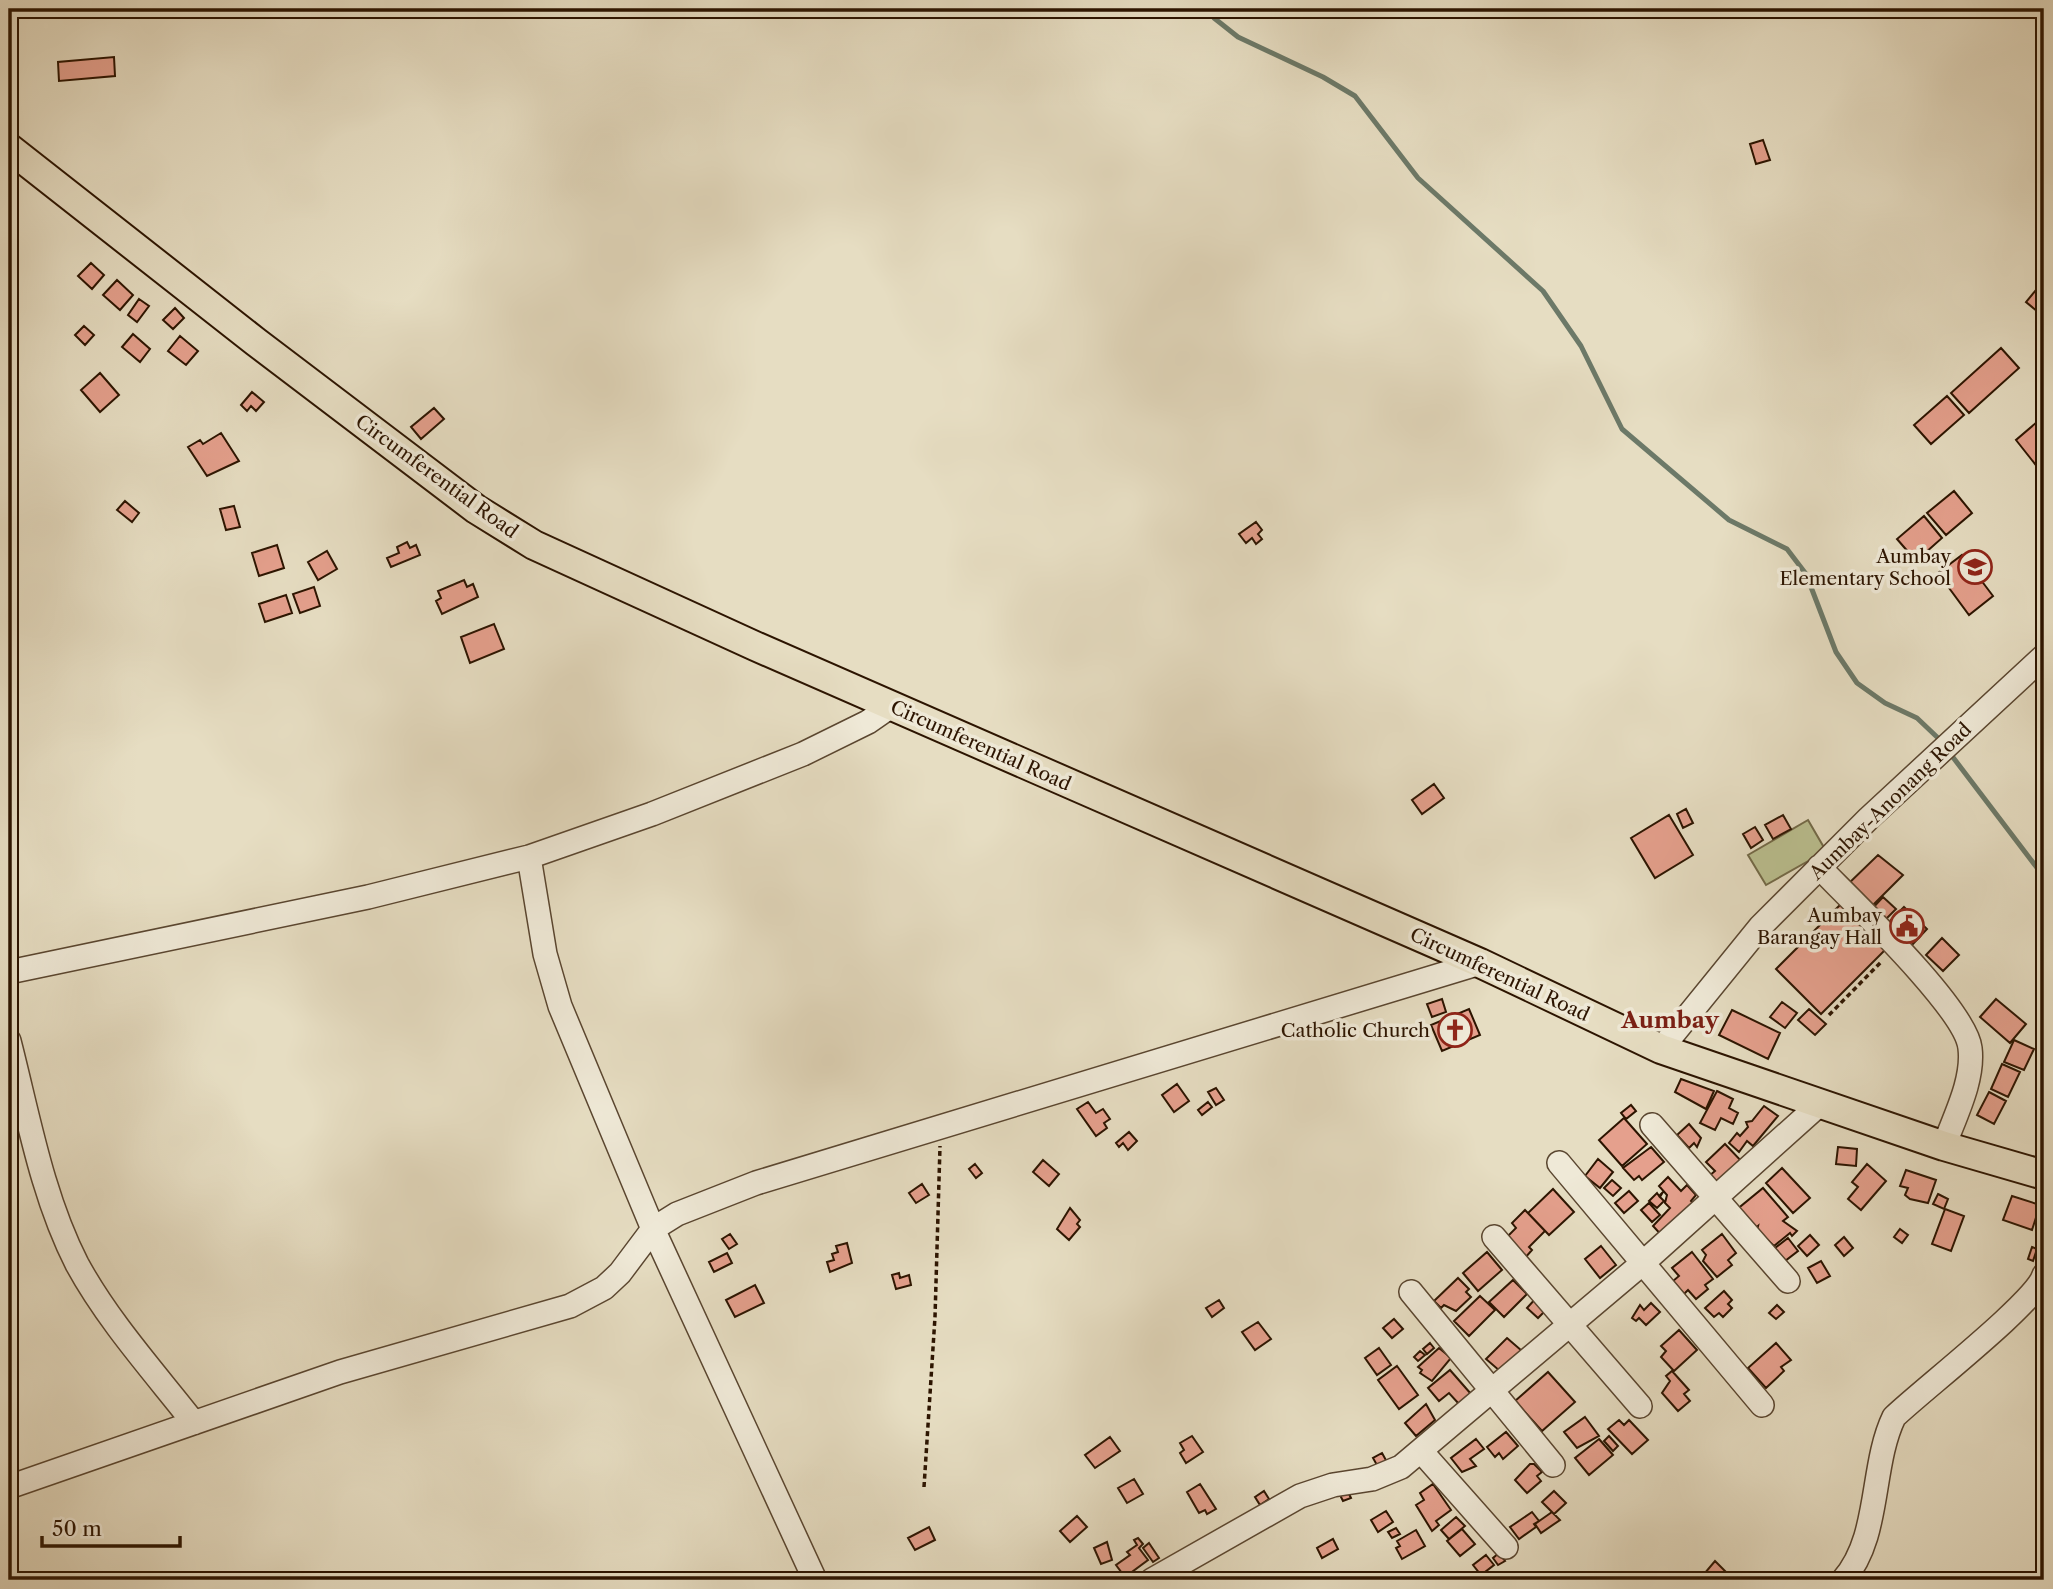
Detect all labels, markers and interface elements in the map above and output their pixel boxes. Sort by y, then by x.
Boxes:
street label: Circumferential Road [351,410,523,543]
place label: Aumbay Elementary School [1779,545,1951,590]
school or university icon: Aumbay Elementary School [1956,548,1994,586]
street label: Circumferential Road [887,695,1075,796]
street label: Aumbay-Anonang Road [1804,718,1976,885]
place label: Aumbay Barangay Hall [1757,904,1882,949]
public building icon: Aumbay Barangay Hall [1888,907,1926,945]
street label: Circumferential Road [1406,923,1594,1026]
district label: Aumbay [1620,1006,1720,1034]
church icon: Catholic Church [1436,1011,1474,1049]
place label: Catholic Church [1281,1019,1430,1042]
scale bar [42,1505,180,1549]
text: 50 m [52,1516,102,1541]

